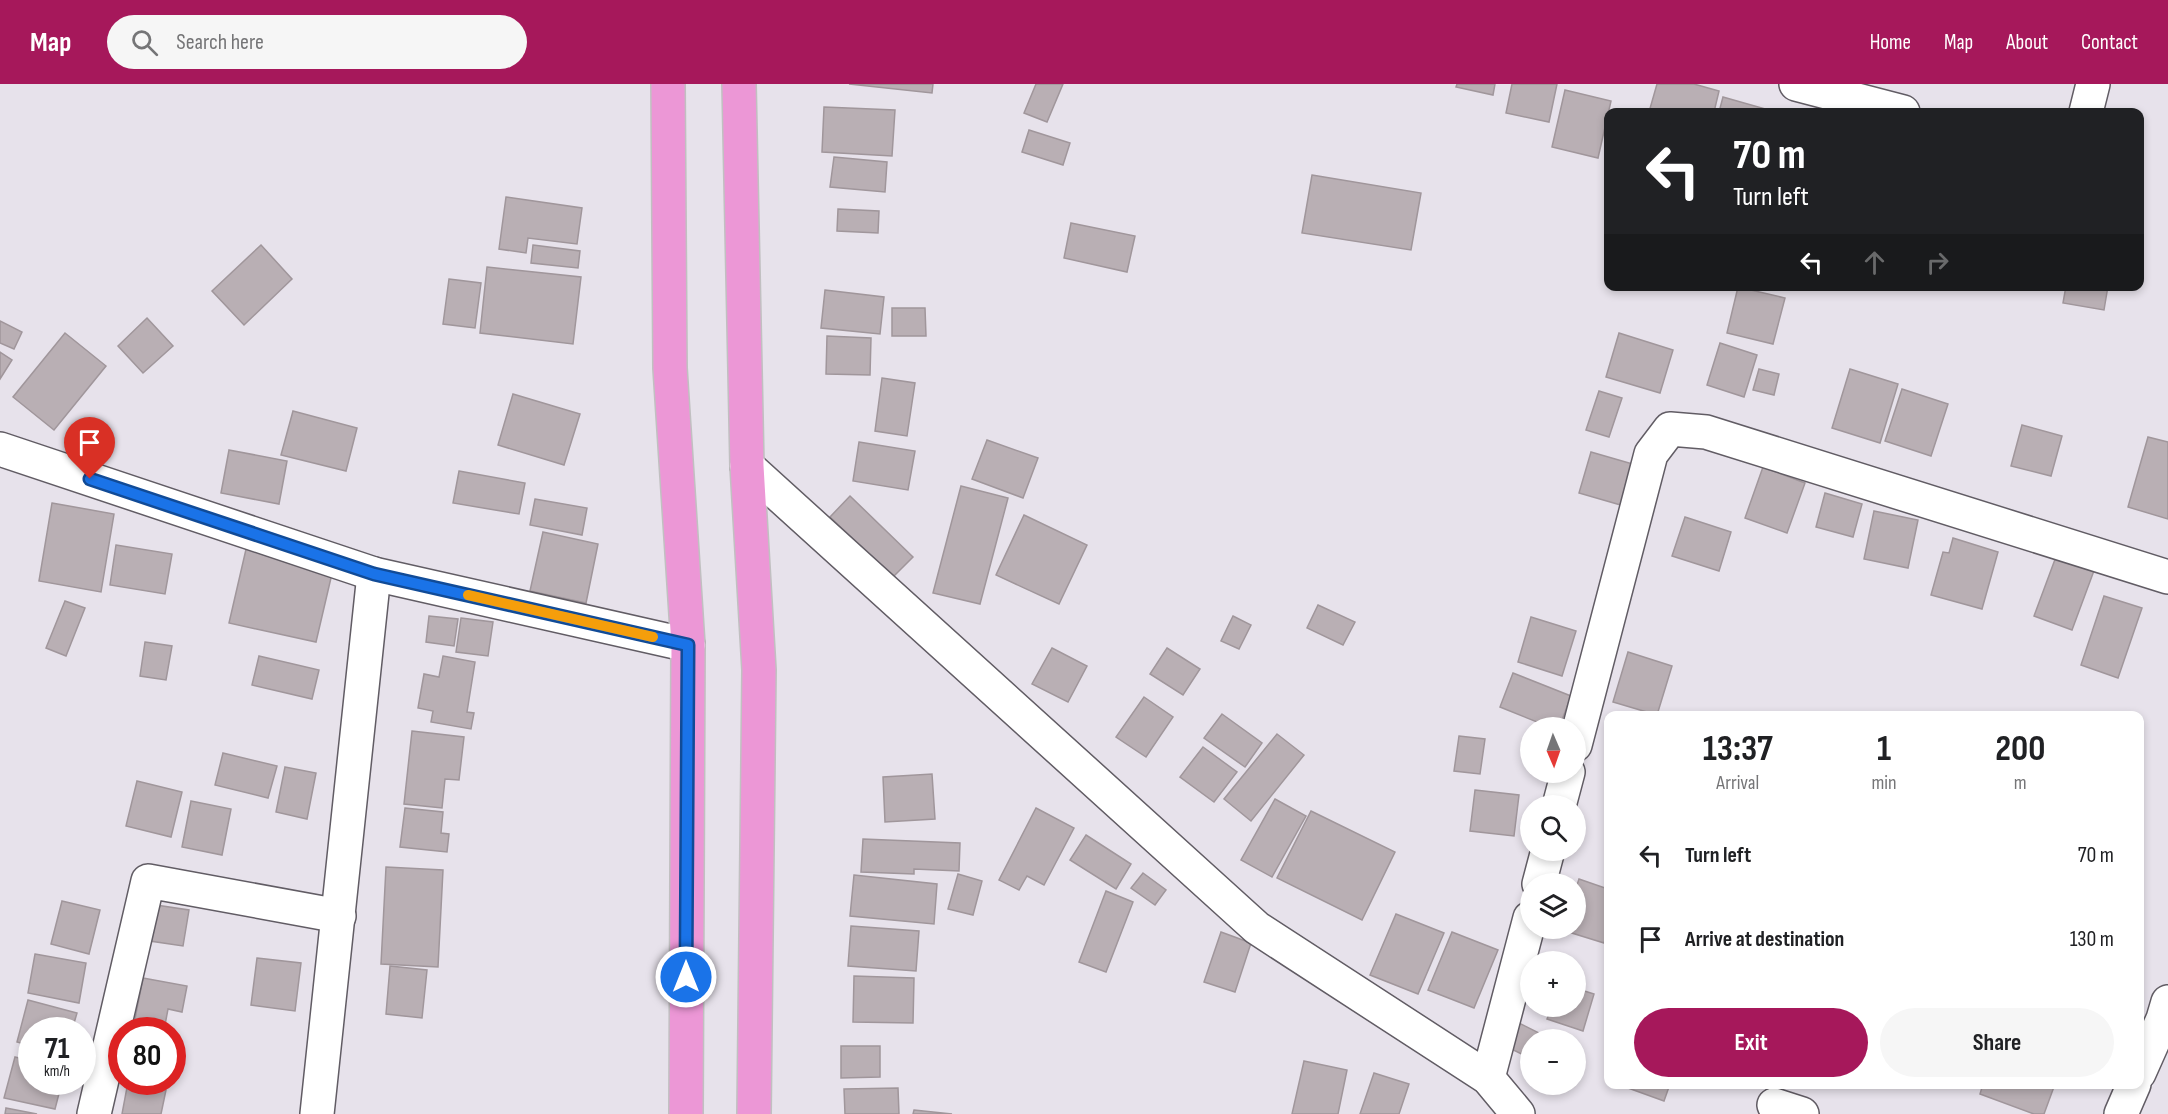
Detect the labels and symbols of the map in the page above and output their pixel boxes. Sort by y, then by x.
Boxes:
pin [64,417,115,479]
north arrow [1520,717,1586,783]
position arrow [654,945,718,1009]
speed limit sign: 80 [108,1017,186,1095]

